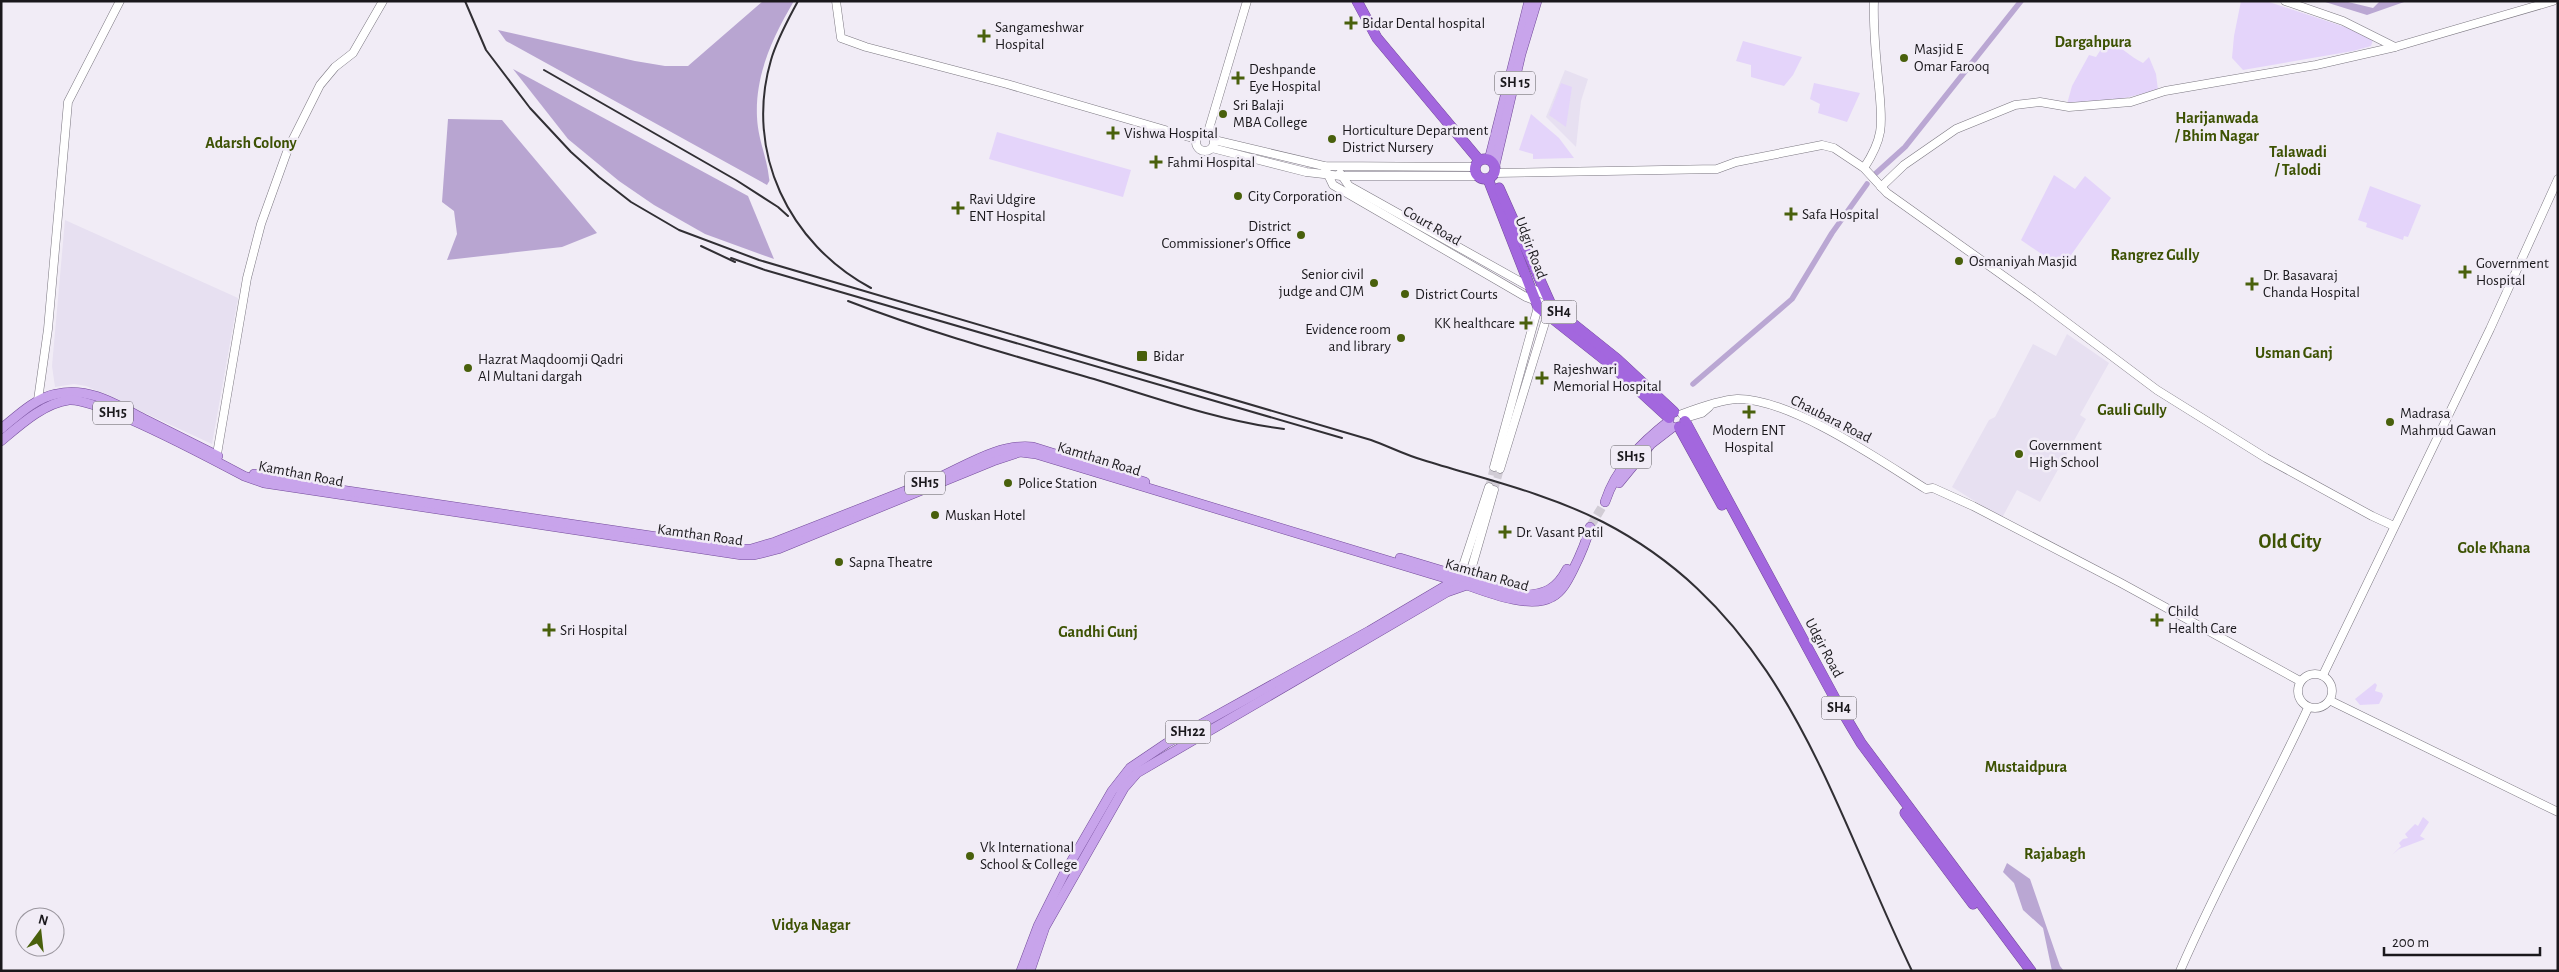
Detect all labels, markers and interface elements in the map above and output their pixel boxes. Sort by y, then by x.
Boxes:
marker: Bidar Dental hospital [1344,16,1358,30]
place label: Bidar Dental hospital [1362,16,1485,31]
place label: Sangameshwar Hospital [995,20,1084,52]
marker: Sangameshwar Hospital [977,29,991,43]
district label: Dargahpura [2054,34,2132,50]
place label: Masjid E Omar Farooq [1914,42,1990,74]
marker: Masjid E Omar Farooq [1898,52,1910,64]
place label: Deshpande Eye Hospital [1249,62,1321,94]
marker: Deshpande Eye Hospital [1231,71,1245,85]
road number: SH 15 [1495,72,1535,95]
place label: Sri Balaji MBA College [1233,98,1307,130]
marker: Sri Balaji MBA College [1217,108,1229,120]
district label: Harijanwada / Bhim Nagar [2174,110,2259,144]
place label: Horticulture Department District Nursery [1342,123,1488,155]
marker: Vishwa Hospital [1106,126,1120,140]
place label: Vishwa Hospital [1124,126,1218,141]
marker: Horticulture Department District Nursery [1326,133,1338,145]
district label: Adarsh Colony [205,135,298,152]
district label: Talawadi / Talodi [2269,144,2327,178]
marker: Fahmi Hospital [1149,155,1163,169]
place label: Fahmi Hospital [1167,155,1255,170]
place label: City Corporation [1248,189,1343,204]
marker: City Corporation [1232,190,1244,202]
place label: Ravi Udgire ENT Hospital [969,192,1046,224]
marker: Ravi Udgire ENT Hospital [951,201,965,215]
street label: Court Road [1400,203,1464,249]
marker: Safa Hospital [1784,207,1798,221]
place label: Safa Hospital [1802,207,1879,222]
street label: Udgir Road [1512,215,1550,281]
place label: District Commissioner's Office [1161,219,1291,251]
marker: District Commissioner's Office [1295,229,1307,241]
district label: Rangrez Gully [2111,247,2200,264]
place label: Osmaniyah Masjid [1969,254,2077,269]
marker: Osmaniyah Masjid [1953,255,1965,267]
place label: Government Hospital [2476,256,2549,288]
marker: Government Hospital [2458,265,2472,279]
place label: Senior civil judge and CJM [1279,267,1364,299]
place label: Dr. Basavaraj Chanda Hospital [2263,268,2360,300]
marker: Senior civil judge and CJM [1368,277,1380,289]
marker: Dr. Basavaraj Chanda Hospital [2245,277,2259,291]
place label: District Courts [1415,287,1498,302]
marker: District Courts [1399,288,1411,300]
road number: SH4 [1542,300,1576,324]
place label: KK healthcare [1434,316,1515,331]
marker: KK healthcare [1519,316,1533,330]
place label: Evidence room and library [1305,322,1392,354]
marker: Evidence room and library [1395,332,1407,344]
district label: Usman Ganj [2255,345,2333,362]
marker: Bidar [1135,349,1149,363]
place label: Bidar [1153,349,1184,364]
place label: Hazrat Maqdoomji Qadri Al Multani dargah [478,352,623,384]
marker: Hazrat Maqdoomji Qadri Al Multani dargah [462,362,474,374]
place label: Rajeshwari Memorial Hospital [1553,362,1662,394]
marker: Rajeshwari Memorial Hospital [1535,371,1549,385]
street label: Chaubara Road [1788,392,1874,446]
road number: SH15 [93,402,133,424]
district label: Gauli Gully [2097,402,2168,419]
marker: Modern ENT Hospital [1742,405,1756,419]
place label: Madrasa Mahmud Gawan [2400,406,2496,438]
marker: Madrasa Mahmud Gawan [2384,416,2396,428]
place label: Modern ENT Hospital [1712,423,1786,455]
place label: Government High School [2029,438,2102,470]
street label: Kamthan Road [1056,439,1143,479]
road number: SH15 [1611,446,1651,468]
marker: Government High School [2013,448,2025,460]
street label: Kamthan Road [257,458,345,490]
road number: SH15 [905,472,945,494]
place label: Police Station [1018,476,1097,491]
marker: Police Station [1002,477,1014,489]
place label: Muskan Hotel [945,508,1026,523]
marker: Muskan Hotel [929,509,941,521]
street label: Kamthan Road [656,522,744,548]
marker: Dr. Vasant Patil [1498,525,1512,539]
place label: Dr. Vasant Patil [1516,525,1604,540]
district label: Old City [2259,532,2322,552]
district label: Gole Khana [2457,540,2531,556]
place label: Sapna Theatre [849,555,933,570]
marker: Sapna Theatre [833,556,845,568]
street label: Kamthan Road [1443,556,1531,594]
place label: Child Health Care [2168,604,2237,636]
marker: Child Health Care [2150,613,2164,627]
street label: Udgir Road [1802,616,1846,680]
marker: Sri Hospital [542,623,556,637]
place label: Sri Hospital [560,623,627,638]
district label: Gandhi Gunj [1058,624,1138,641]
road number: SH4 [1822,696,1856,720]
road number: SH122 [1166,720,1210,744]
district label: Mustaidpura [1985,759,2067,775]
place label: Vk International School & College [980,840,1077,872]
district label: Rajabagh [2024,846,2086,863]
marker: Vk International School & College [964,850,976,862]
north arrow [15,907,65,957]
text: N [37,912,50,928]
district label: Vidya Nagar [772,917,851,934]
scale bar [2384,924,2540,956]
text: 200 m [2392,935,2429,950]

